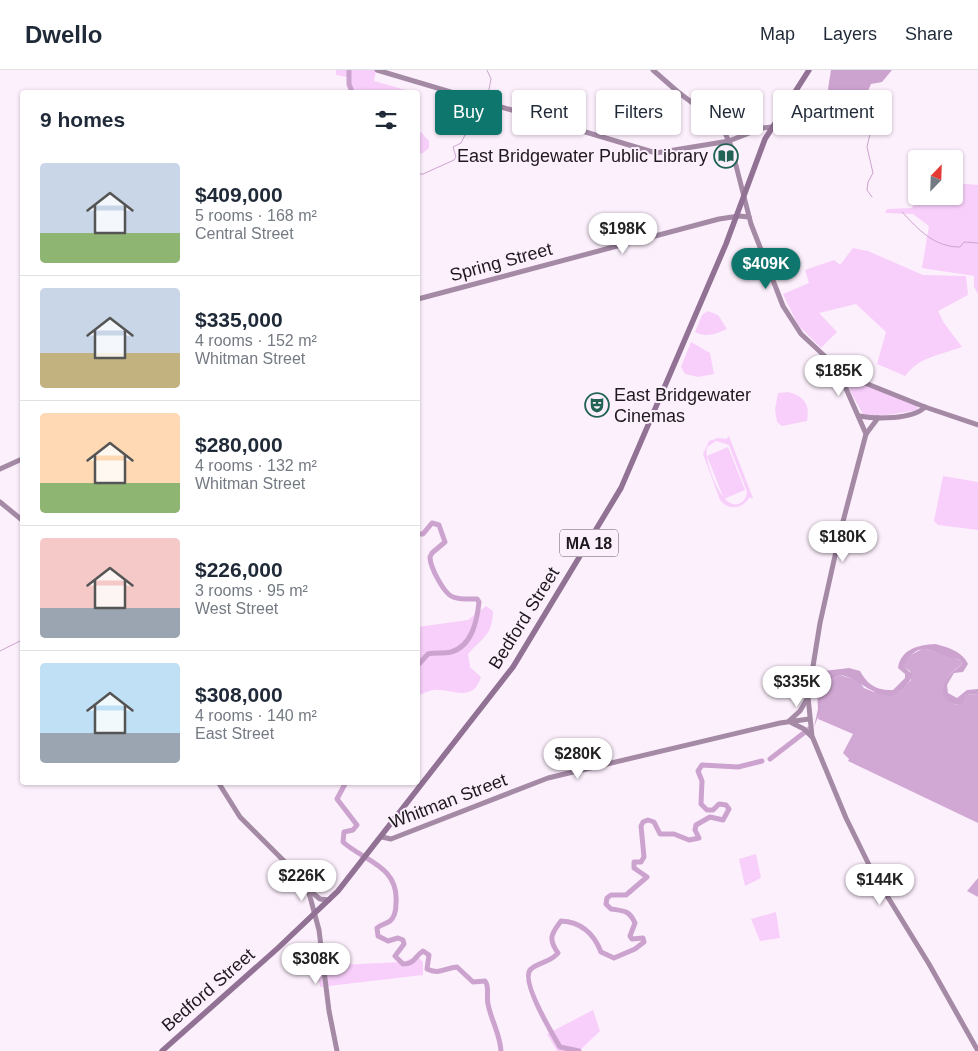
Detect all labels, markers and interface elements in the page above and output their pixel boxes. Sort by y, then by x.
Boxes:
text: Dwello [25,21,102,48]
text: Map [760,24,795,44]
text: Layers [823,24,877,44]
text: Share [905,24,953,44]
chip: Buy [435,90,502,135]
chip: Rent [512,90,586,135]
chip: Filters [596,90,681,135]
chip: New [691,90,763,135]
chip: Apartment [773,90,892,135]
icon: filters [372,106,400,134]
text: 9 homes [40,108,125,131]
library icon: East Bridgewater Public Library [713,143,739,169]
place label: East Bridgewater Public Library [457,146,708,166]
north arrow [908,150,962,205]
map controls [908,150,963,205]
icon: home [80,183,140,243]
text: $409,000 [195,183,283,206]
text: 5 rooms · 168 m² [195,207,317,224]
pin: $198K [588,212,658,255]
text: $198K [599,220,647,237]
text: Central Street [195,225,294,242]
street label: Spring Street [448,239,554,285]
pin: $409K [731,248,801,290]
text: $409K [742,255,790,272]
icon: home [80,308,140,368]
text: $335,000 [195,308,283,331]
text: 4 rooms · 152 m² [195,332,317,349]
text: Whitman Street [195,350,305,367]
pin: $185K [804,354,874,397]
text: $185K [815,362,863,379]
place label: East Bridgewater Cinemas [614,385,751,426]
theatre icon: East Bridgewater Cinemas [584,392,610,418]
icon: home [80,433,140,493]
text: $280,000 [195,433,283,456]
text: 4 rooms · 132 m² [195,457,317,474]
text: Whitman Street [195,475,305,492]
pin: $180K [808,520,878,563]
text: $180K [819,528,867,545]
road number: MA 18 [560,529,618,556]
icon: home [80,558,140,618]
text: $226,000 [195,558,283,581]
street label: Bedford Street [485,563,563,673]
text: 3 rooms · 95 m² [195,582,308,599]
text: West Street [195,600,278,617]
pin: $335K [762,666,832,708]
text: $335K [773,673,821,690]
icon: home [80,683,140,743]
text: $308,000 [195,683,283,706]
text: 4 rooms · 140 m² [195,707,317,724]
text: East Street [195,725,274,742]
pin: $280K [543,738,613,780]
text: $280K [554,745,602,762]
street label: Whitman Street [387,769,509,833]
pin: $226K [267,860,337,902]
pin: $144K [845,864,915,906]
text: $226K [278,867,326,884]
text: $144K [856,871,904,888]
pin: $308K [281,942,351,985]
street label: Bedford Street [158,944,258,1036]
text: $308K [292,950,340,967]

